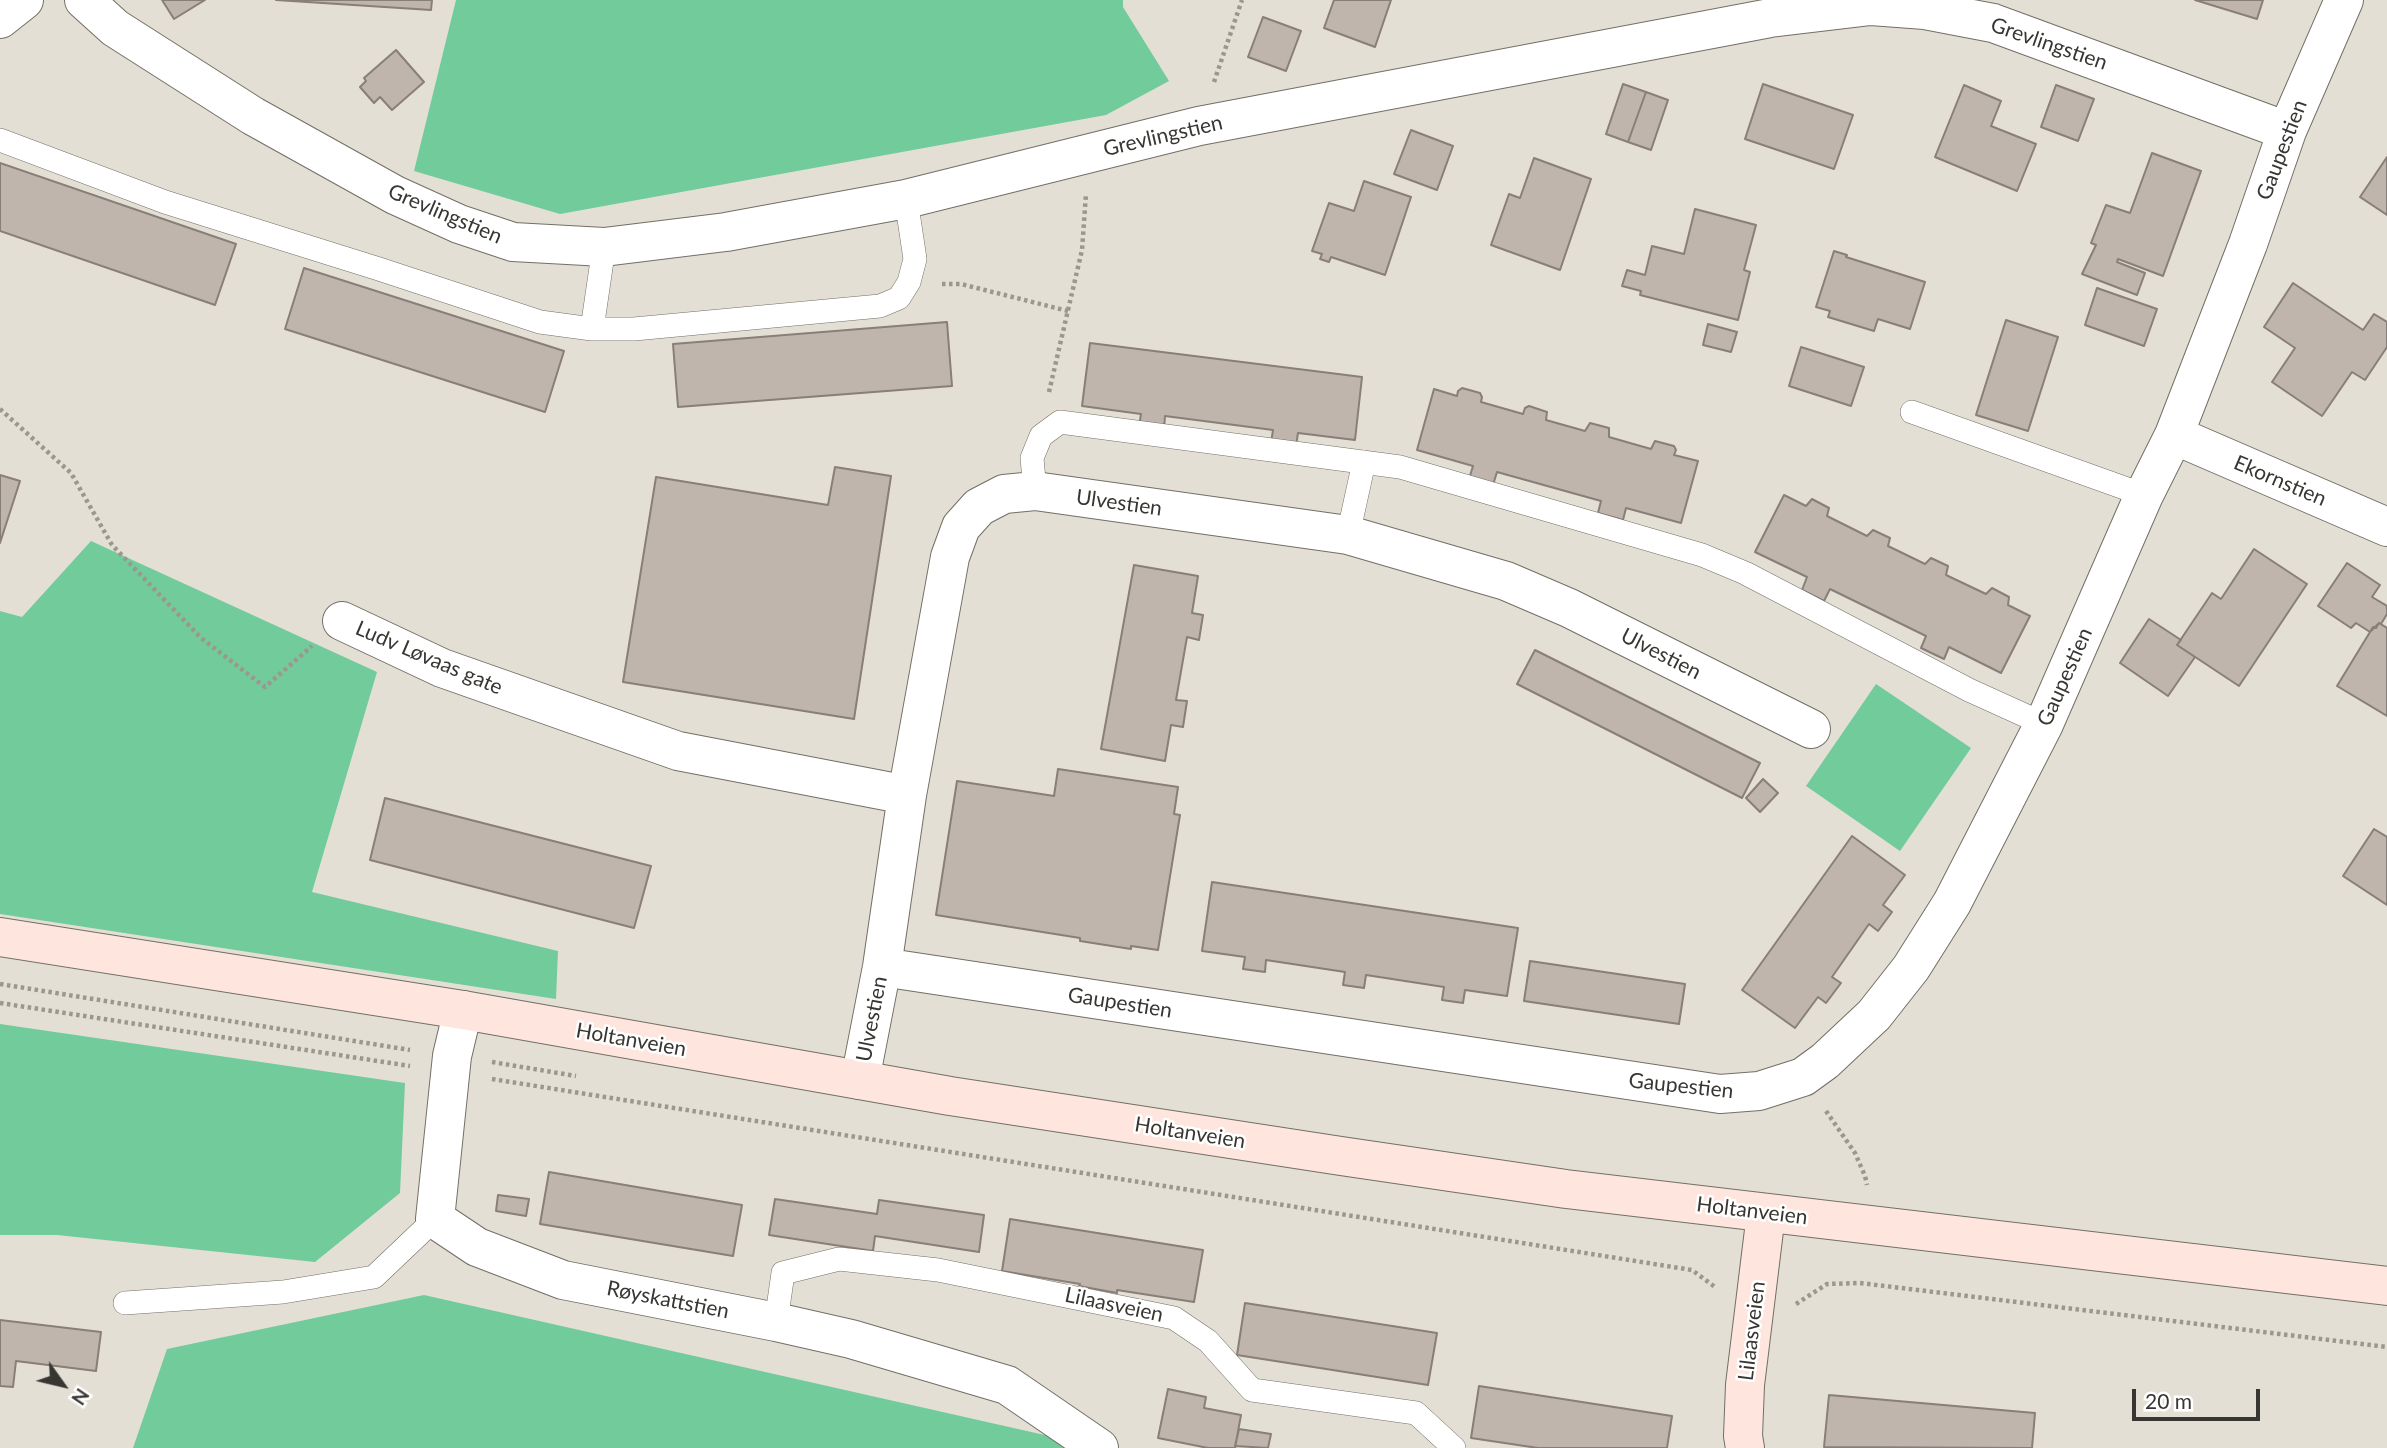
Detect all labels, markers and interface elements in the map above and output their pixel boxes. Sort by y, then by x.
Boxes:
street label: Grevlingstien [1987,12,2111,76]
street label: Gaupestien [2251,96,2313,204]
street label: Grevlingstien [1101,110,1225,162]
street label: Grevlingstien [384,179,506,249]
street label: Ekornstien [2230,450,2330,512]
street label: Ulvestien [1074,484,1164,522]
street label: Ludv Løvaas gate [352,616,506,700]
street label: Ulvestien [1617,623,1705,685]
street label: Gaupestien [2032,624,2098,730]
street label: Ulvestien [851,974,893,1064]
street label: Gaupestien [1066,982,1174,1024]
street label: Holtanveien [574,1018,688,1062]
street label: Gaupestien [1627,1068,1735,1104]
street label: Holtanveien [1133,1112,1247,1154]
street label: Holtanveien [1695,1192,1809,1230]
street label: Røyskattstien [605,1276,731,1324]
street label: Lilaasveien [1733,1280,1771,1382]
street label: Lilaasveien [1062,1282,1166,1328]
north arrow [28,1350,98,1420]
scale bar [2135,1374,2263,1418]
text: N [67,1385,94,1410]
text: 20 m [2145,1388,2192,1413]

